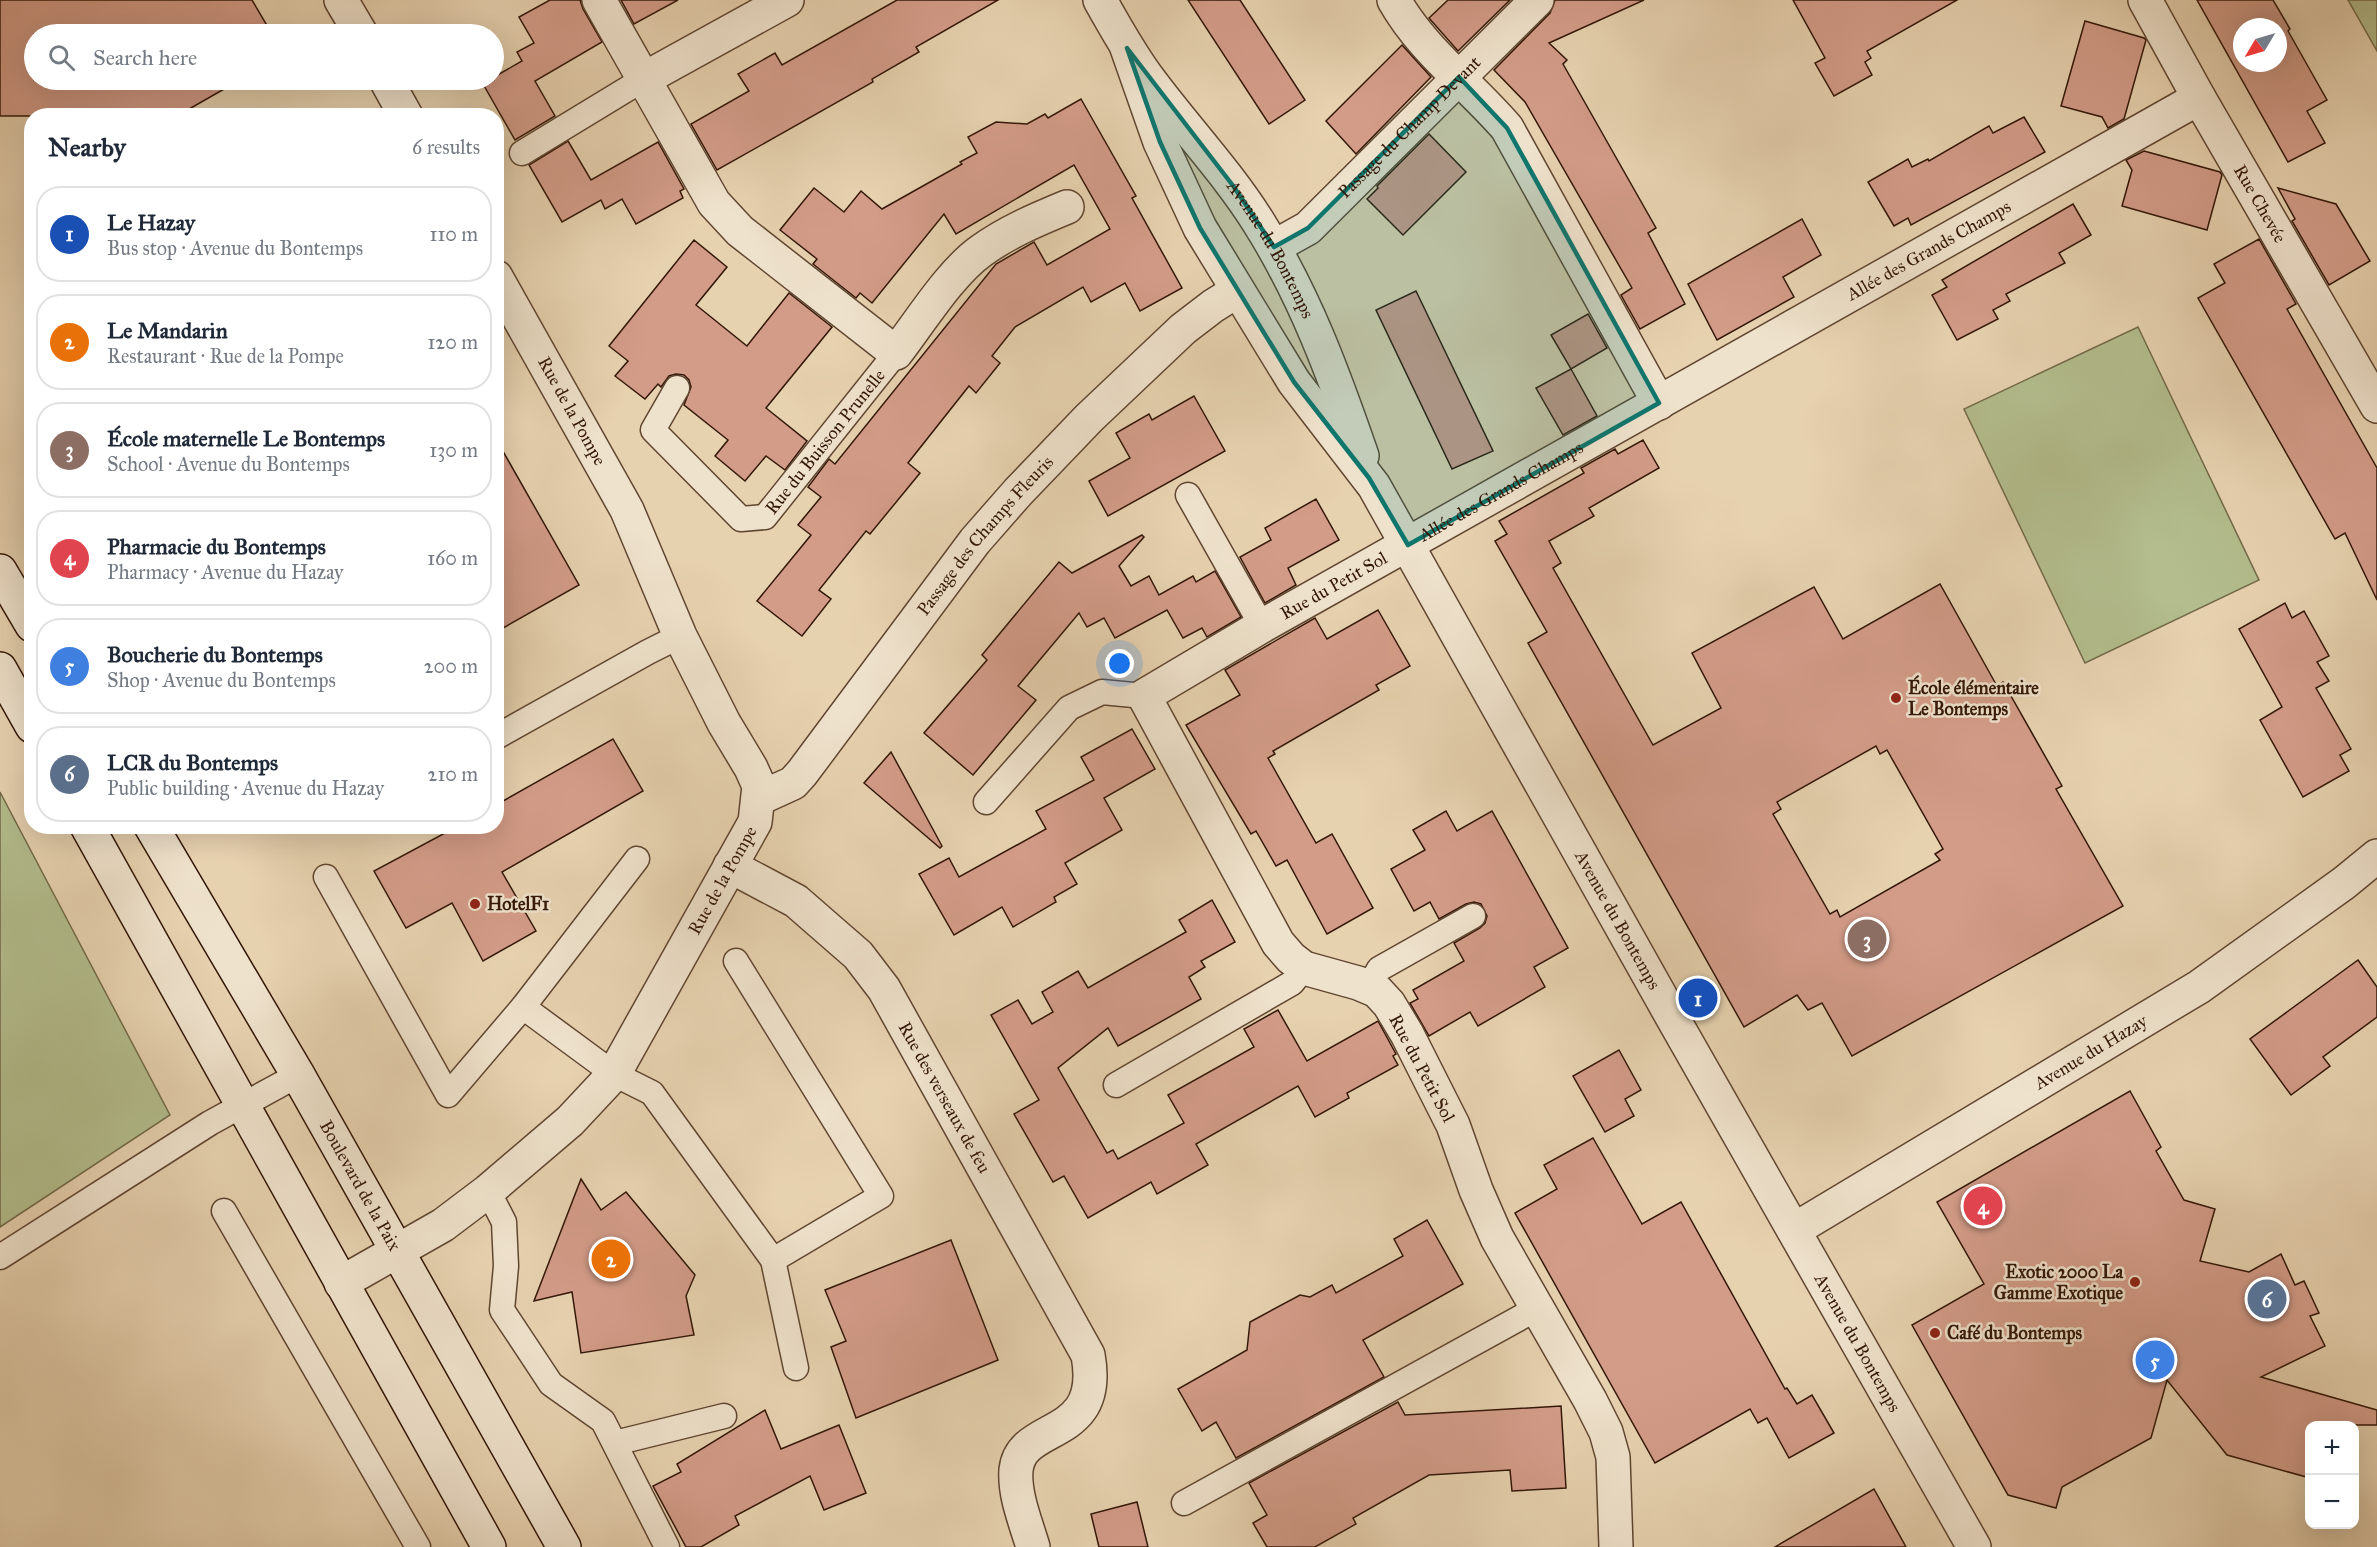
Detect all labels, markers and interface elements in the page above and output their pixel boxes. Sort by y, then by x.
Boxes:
north arrow [2233,18,2287,72]
search box [24,24,504,90]
icon: search [45,41,78,74]
text: Search here [93,44,197,71]
street label: Passage du Champ Devant [1333,51,1486,203]
text: Nearby [48,131,126,163]
text: 6 results [412,135,480,159]
street label: Rue Chevée [2229,161,2291,247]
street label: Avenue du Bontemps [1221,175,1319,322]
street label: Allée des Grands Champs [1842,195,2015,306]
text: Le Hazay [107,209,195,236]
text: 1 [66,222,73,246]
text: 110 m [430,222,478,246]
text: Bus stop · Avenue du Bontemps [107,236,363,260]
text: Le Mandarin [107,317,228,344]
text: 2 [65,330,74,354]
text: 120 m [427,330,478,354]
text: Restaurant · Rue de la Pompe [107,344,344,368]
street label: Rue de la Pompe [533,353,611,469]
street label: Rue du Buisson Prunelle [761,365,890,519]
text: École maternelle Le Bontemps [107,425,385,452]
street label: Allée des Grands Champs [1414,436,1587,547]
text: 3 [66,438,74,462]
text: 130 m [429,438,478,462]
street label: Passage des Champs Fleuris [912,451,1058,620]
text: School · Avenue du Bontemps [107,452,350,476]
text: Pharmacie du Bontemps [107,533,326,560]
text: 4 [64,546,75,570]
text: 160 m [427,546,478,570]
street label: Rue du Petit Sol [1276,547,1391,624]
text: Pharmacy · Avenue du Hazay [107,560,343,584]
text: Boucherie du Bontemps [107,641,323,668]
your location [1105,649,1134,678]
text: 5 [65,654,74,678]
text: 200 m [424,654,478,678]
text: Shop · Avenue du Bontemps [107,668,336,692]
place label: École élémentaire Le Bontemps [1908,674,2039,721]
marker: École élémentaire Le Bontemps [1889,691,1903,705]
text: LCR du Bontemps [107,749,278,776]
text: 6 [64,762,75,786]
text: 210 m [428,762,478,786]
text: Public building · Avenue du Hazay [107,776,384,800]
street label: Rue de la Pompe [683,822,762,938]
street label: Avenue du Bontemps [1570,846,1666,993]
place label: HotelF1 [487,893,549,915]
marker: HotelF1 [468,897,482,911]
pin: 3 [1848,916,1886,962]
pin: 1 [1678,976,1718,1020]
street label: Avenue du Hazay [2029,1009,2152,1095]
street label: Rue du Petit Sol [1384,1010,1460,1126]
street label: Rue des verseaux de feu [894,1018,996,1177]
street label: Boulevard de la Paix [315,1116,406,1255]
pin: 4 [1964,1184,2002,1228]
pin: 2 [592,1236,630,1282]
place label: Exotic 2000 La Gamme Exotique [1994,1261,2123,1305]
street label: Avenue du Bontemps [1809,1269,1906,1416]
marker: Exotic 2000 La Gamme Exotique [2128,1275,2142,1289]
pin: 6 [2248,1276,2286,1322]
place label: Café du Bontemps [1947,1322,2082,1345]
marker: Café du Bontemps [1928,1326,1942,1340]
pin: 5 [2136,1338,2174,1382]
map controls [2305,1421,2359,1529]
button: + [2305,1421,2359,1475]
button: − [2305,1475,2359,1529]

